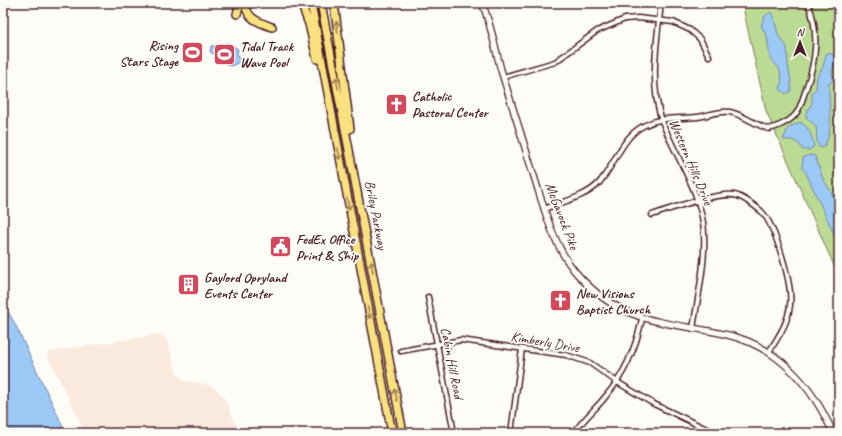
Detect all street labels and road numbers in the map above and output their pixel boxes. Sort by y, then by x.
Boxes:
street label: Western Hills Drive [665,116,717,209]
street label: Briley Parkway [361,179,391,252]
street label: McGavock Pike [541,180,583,253]
street label: Cabin Hill Road [437,326,468,403]
street label: Kimberly Drive [510,328,582,357]

